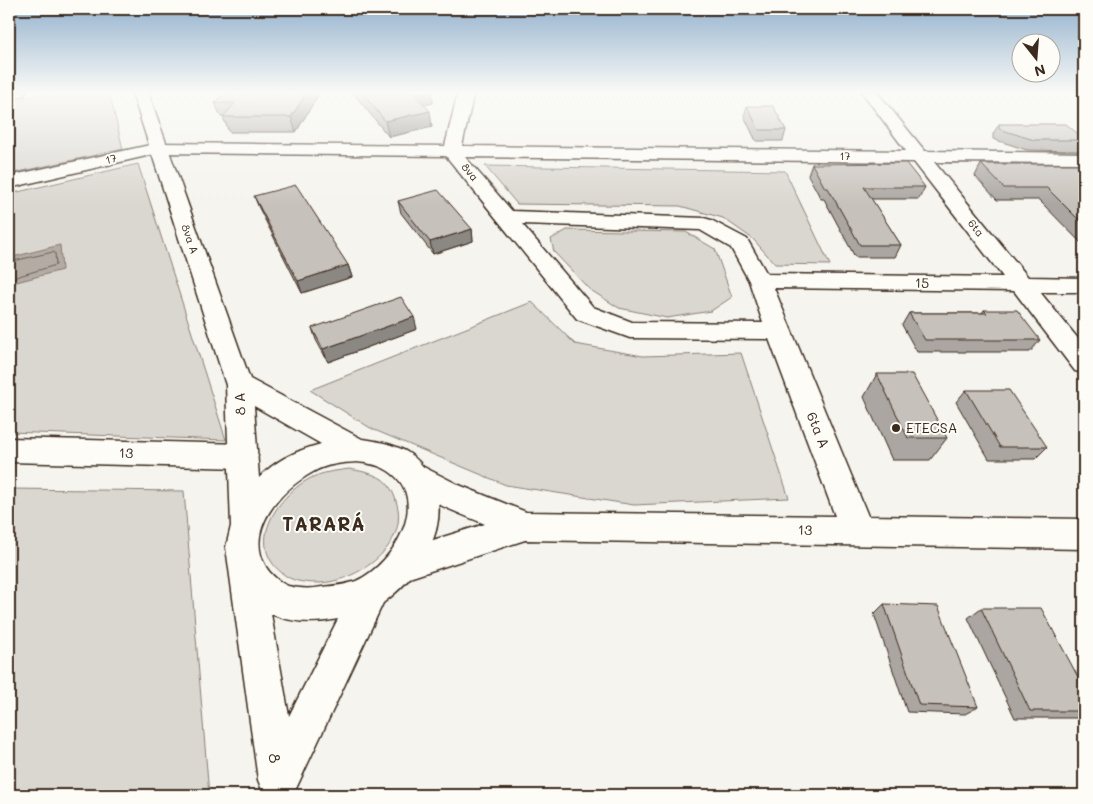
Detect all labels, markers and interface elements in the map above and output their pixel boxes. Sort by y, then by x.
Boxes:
north arrow [1010,32,1060,82]
text: N [1032,60,1048,82]
street label: 17 [839,148,851,163]
street label: 17 [104,150,118,167]
street label: 8va [458,159,482,184]
street label: 6ta [965,216,988,240]
street label: 8va A [178,222,203,256]
street label: 15 [915,273,929,292]
street label: 8 A [229,392,250,416]
street label: 6ta A [803,409,834,451]
place label: ETECSA [906,418,957,437]
marker: ETECSA [890,422,902,434]
street label: 13 [119,443,133,462]
district label: TARARÁ [282,511,366,536]
street label: 13 [798,520,812,539]
street label: 8 [264,751,287,765]

